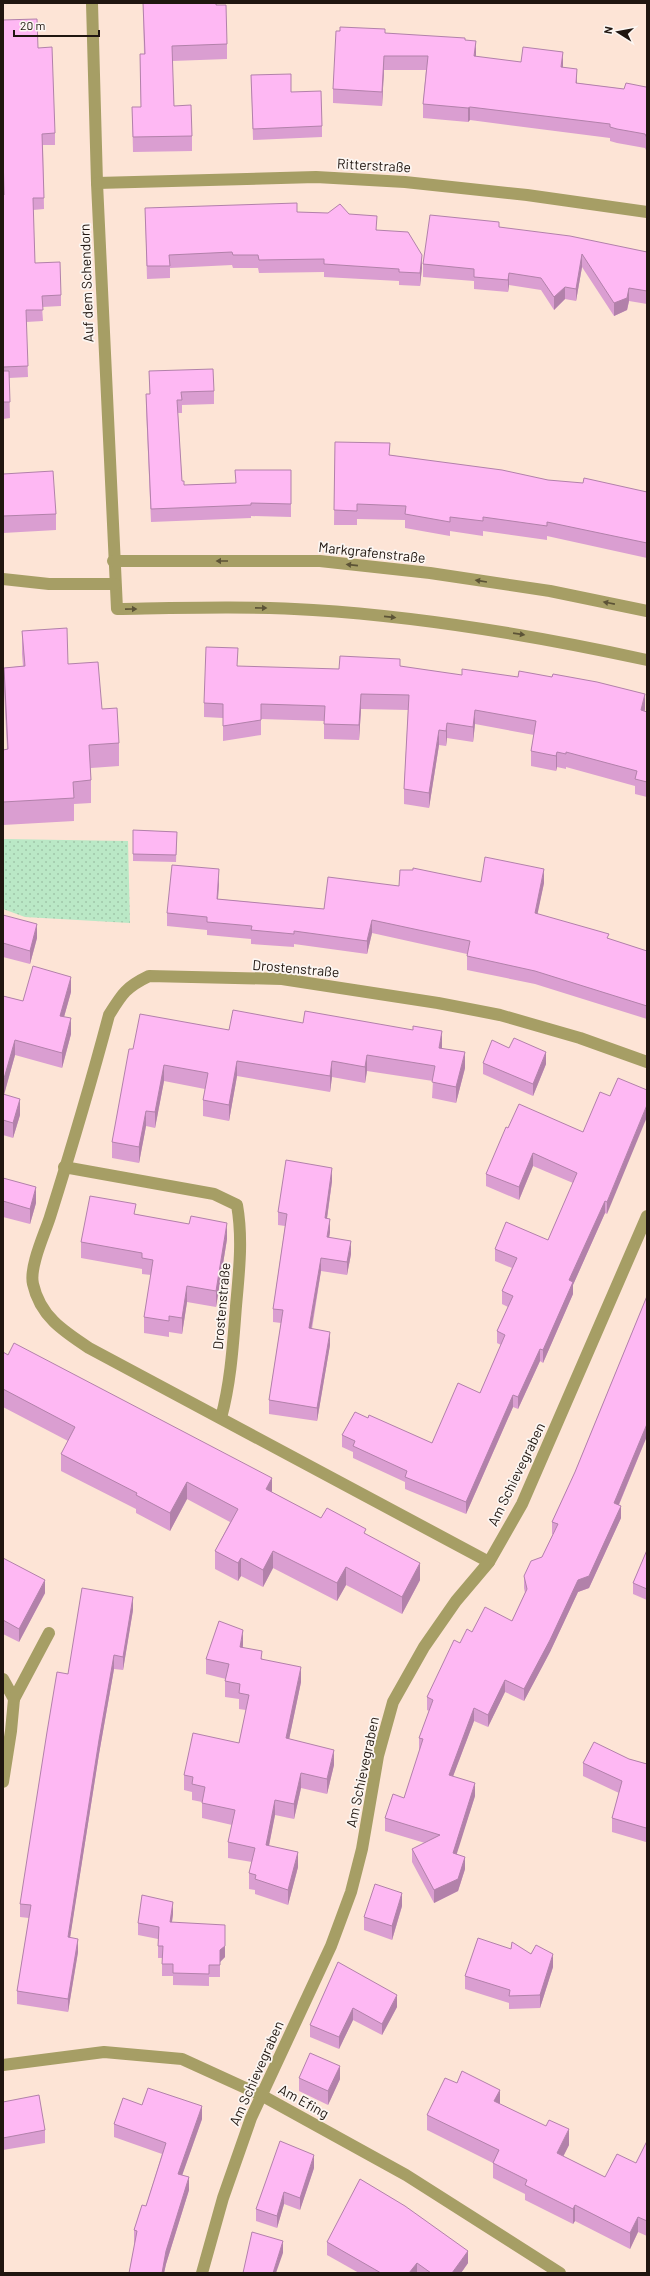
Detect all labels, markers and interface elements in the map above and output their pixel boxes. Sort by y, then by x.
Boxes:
scale bar [14,12,99,38]
north arrow [598,12,638,52]
text: 20 m [20,18,46,32]
text: N [601,25,615,35]
street label: Ritterstraße [337,155,411,175]
street label: Auf dem Schendorn [75,223,97,343]
street label: Markgrafenstraße [318,538,426,566]
one-way arrow [215,558,228,564]
one-way arrow [346,562,358,568]
one-way arrow [475,578,487,584]
one-way arrow [603,600,615,606]
one-way arrow [255,605,267,612]
one-way arrow [125,606,138,612]
one-way arrow [384,614,396,621]
one-way arrow [513,631,525,637]
street label: Drostenstraße [252,956,340,980]
street label: Drostenstraße [209,1262,233,1350]
street label: Am Schievegraben [484,1420,548,1528]
street label: Am Schievegraben [342,1715,382,1829]
street label: Am Schievegraben [225,2018,287,2128]
street label: Am Efing [276,2080,332,2122]

